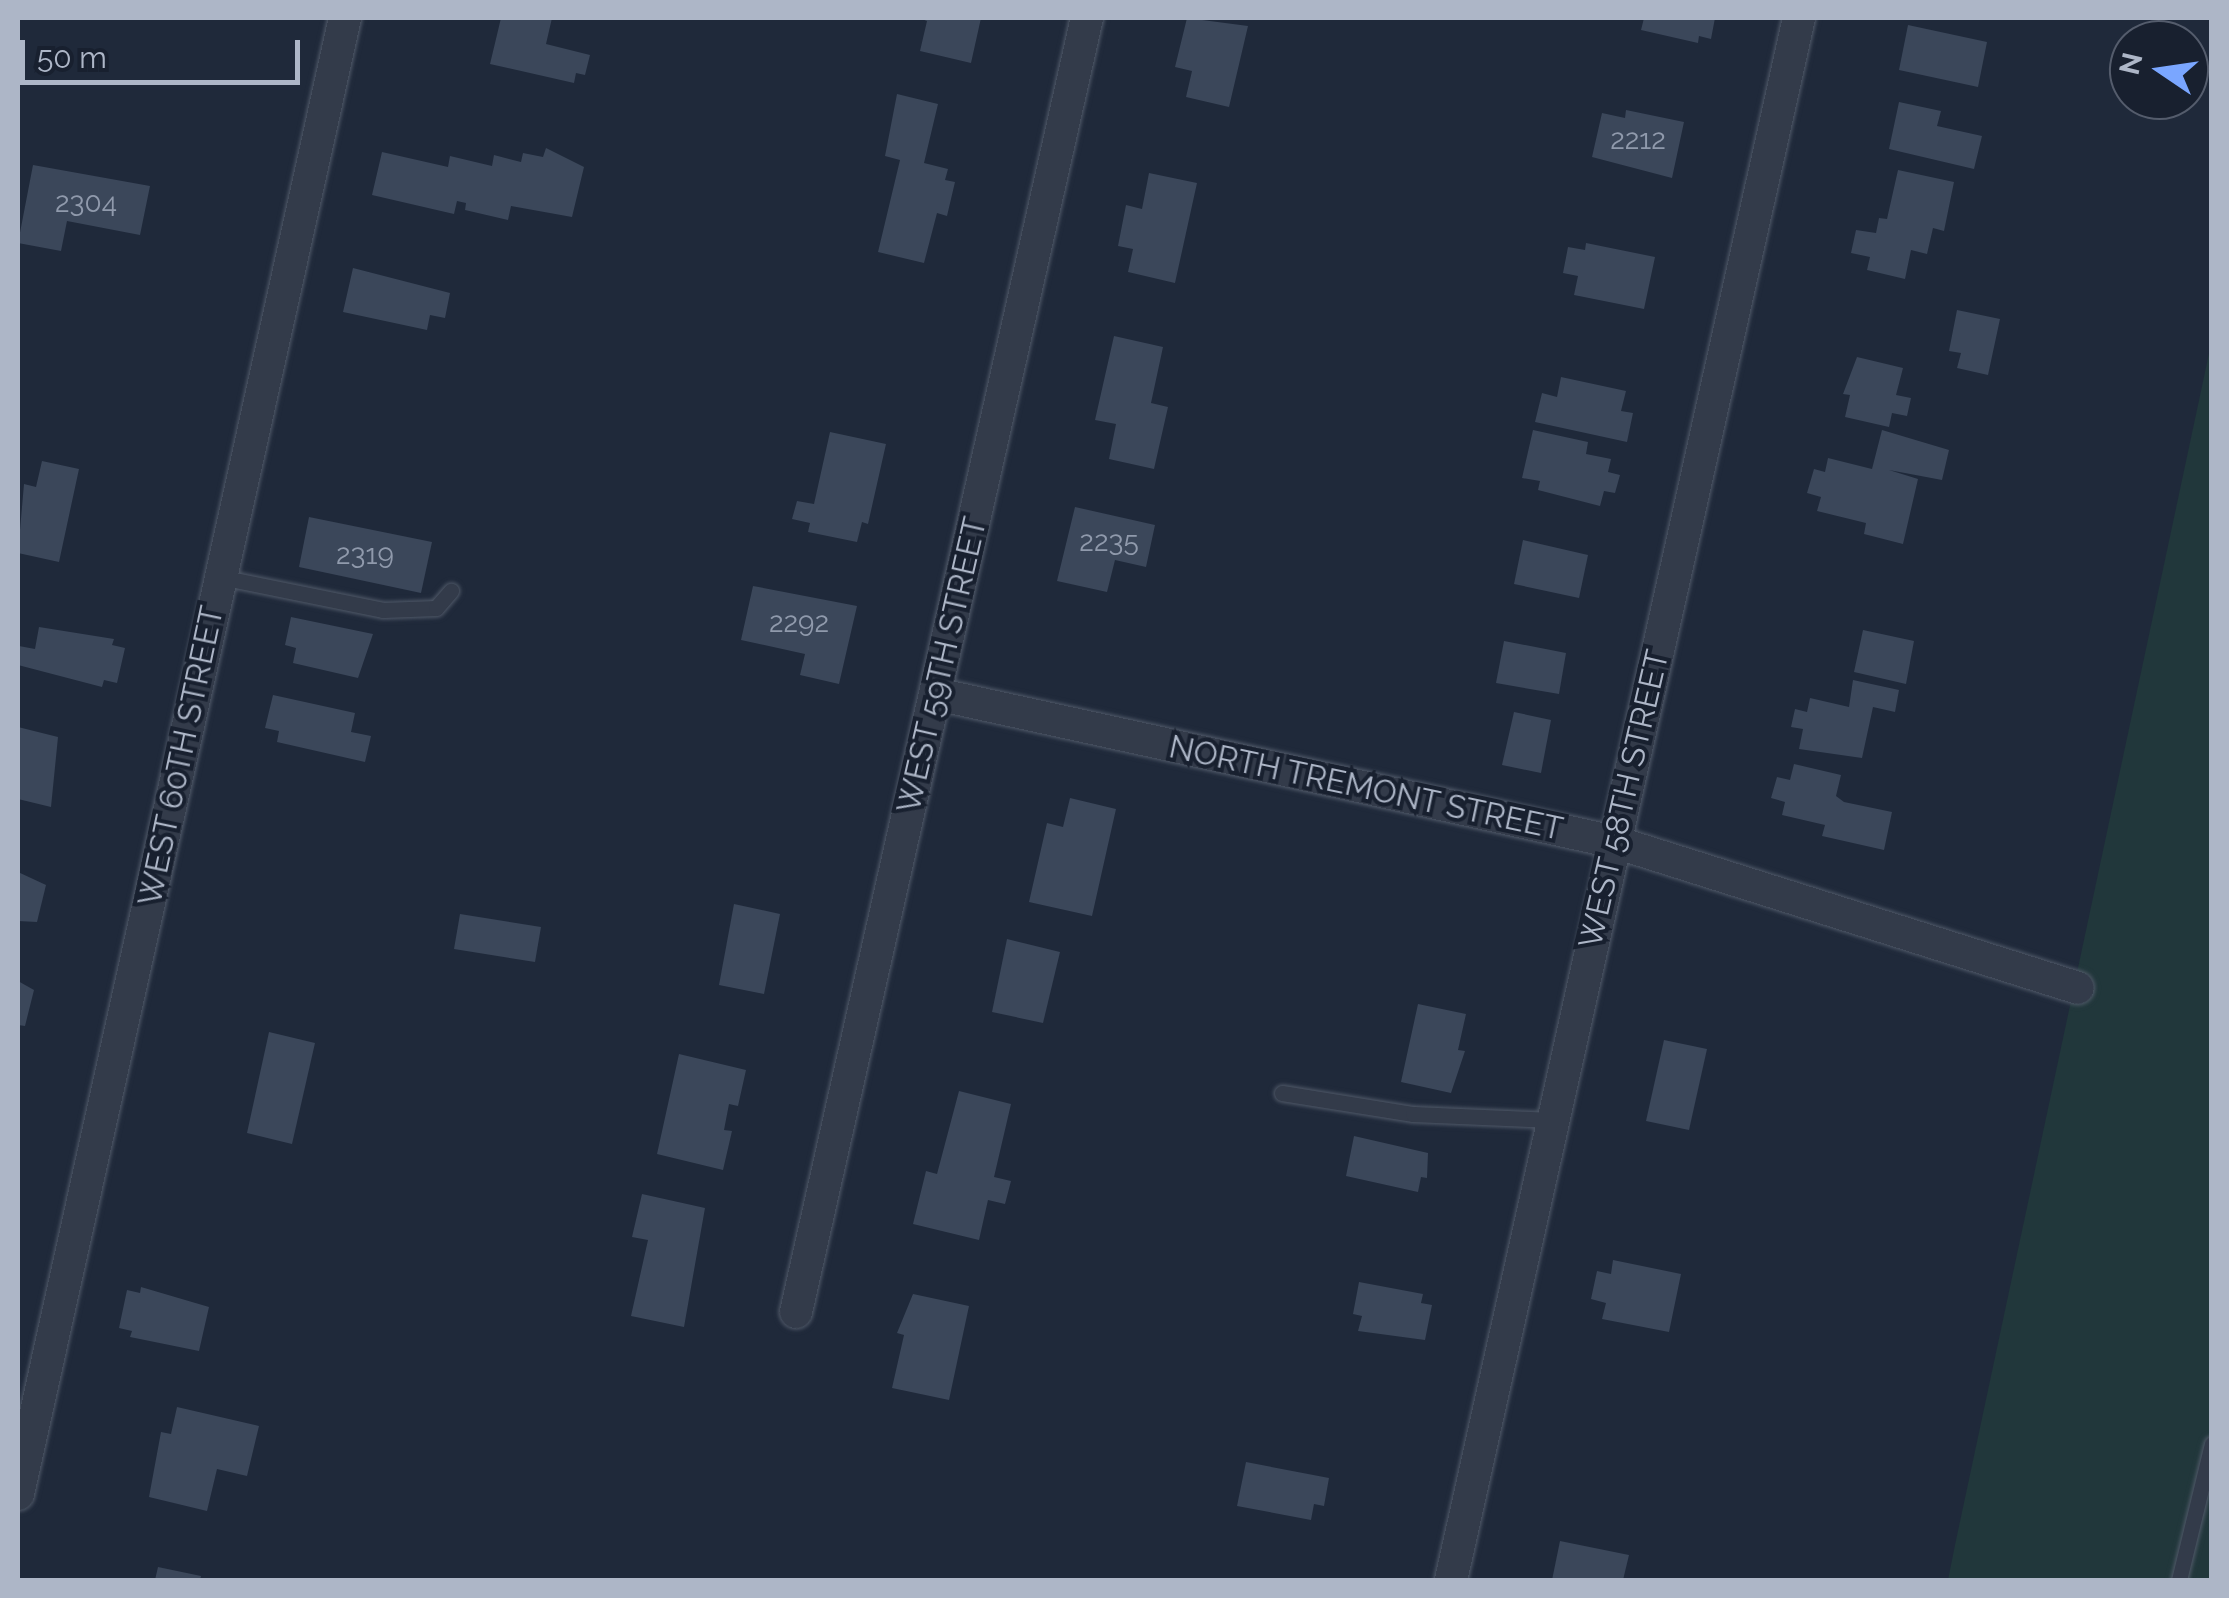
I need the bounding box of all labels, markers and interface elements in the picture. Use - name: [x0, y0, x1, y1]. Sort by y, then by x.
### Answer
- scale bar: [25, 20, 305, 82]
- north arrow: [2109, 20, 2209, 120]
- text: 50 m: [37, 40, 107, 75]
- text: N: [2113, 49, 2150, 78]
- house number: 2212: [1610, 123, 1666, 157]
- house number: 2304: [55, 186, 117, 220]
- street label: WEST 59TH STREET: [889, 513, 995, 817]
- house number: 2235: [1079, 525, 1139, 559]
- house number: 2319: [336, 538, 394, 572]
- street label: WEST 60TH STREET: [130, 602, 232, 910]
- house number: 2292: [769, 606, 829, 640]
- street label: WEST 58TH STREET: [1571, 646, 1677, 952]
- street label: NORTH TREMONT STREET: [1165, 727, 1567, 849]

